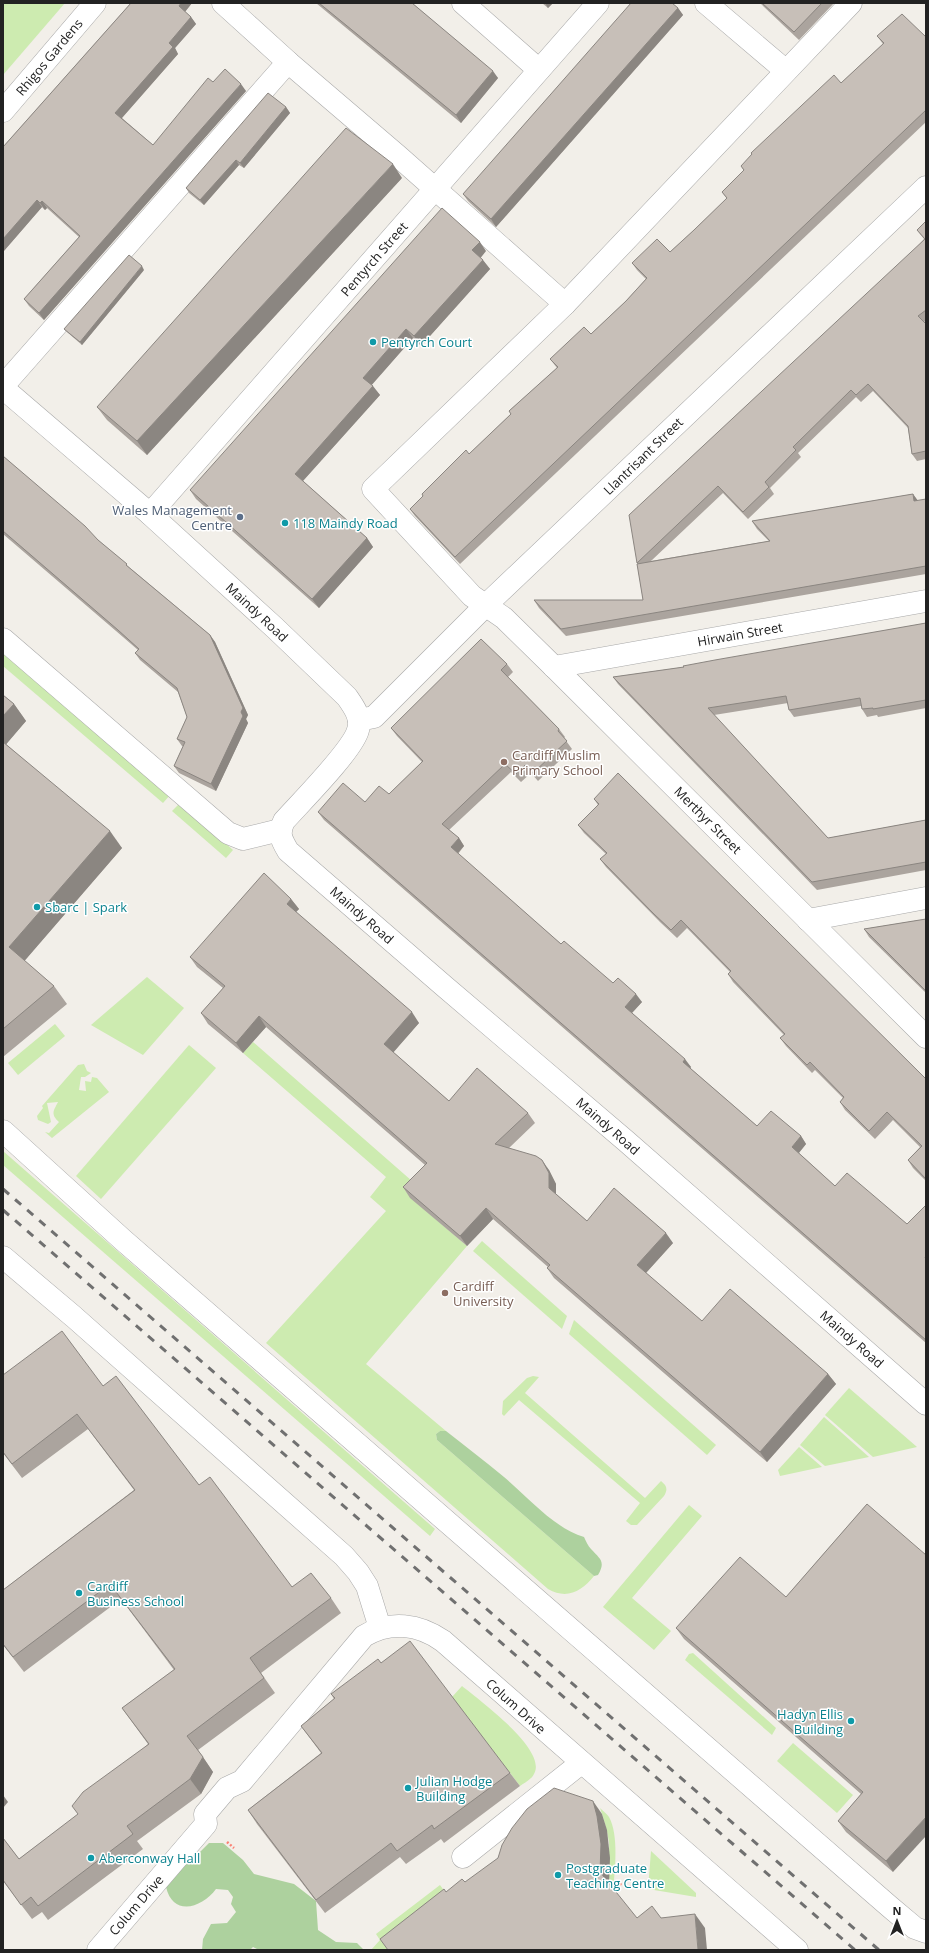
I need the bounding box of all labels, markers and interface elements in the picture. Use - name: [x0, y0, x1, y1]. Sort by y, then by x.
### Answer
- street label: Rhigos Gardens: [12, 15, 86, 99]
- street label: Pentyrch Street: [337, 218, 412, 300]
- place label: Pentyrch Court: [381, 333, 472, 351]
- marker: Pentyrch Court: [368, 337, 378, 347]
- street label: Llantrisant Street: [599, 413, 687, 499]
- place label: Wales Management Centre: [112, 501, 232, 534]
- marker: Wales Management Centre: [235, 512, 245, 522]
- place label: 118 Maindy Road: [293, 514, 398, 532]
- marker: 118 Maindy Road: [280, 518, 290, 528]
- street label: Maindy Road: [222, 578, 292, 646]
- street label: Hirwain Street: [696, 618, 784, 650]
- place label: Cardiff Muslim Primary School: [512, 746, 603, 779]
- marker: Cardiff Muslim Primary School: [499, 757, 509, 767]
- street label: Merthyr Street: [670, 782, 746, 858]
- street label: Maindy Road: [326, 882, 398, 948]
- place label: Sbarc | Spark: [45, 898, 127, 916]
- marker: Sbarc | Spark: [32, 902, 42, 912]
- street label: Maindy Road: [572, 1093, 644, 1159]
- place label: Cardiff University: [453, 1277, 514, 1310]
- marker: Cardiff University: [440, 1288, 450, 1298]
- street label: Maindy Road: [816, 1306, 888, 1372]
- place label: Cardiff Business School: [87, 1577, 184, 1610]
- marker: Cardiff Business School: [74, 1588, 84, 1598]
- street label: Colum Drive: [482, 1674, 550, 1738]
- place label: Hadyn Ellis Building: [777, 1705, 843, 1738]
- marker: Hadyn Ellis Building: [846, 1716, 856, 1726]
- place label: Julian Hodge Building: [414, 1772, 492, 1805]
- marker: Julian Hodge Building: [403, 1783, 413, 1793]
- place label: Aberconway Hall: [99, 1849, 200, 1867]
- marker: Aberconway Hall: [86, 1853, 96, 1863]
- place label: Postgraduate Teaching Centre: [566, 1859, 664, 1892]
- marker: Postgraduate Teaching Centre: [553, 1870, 563, 1880]
- street label: Colum Drive: [105, 1871, 167, 1939]
- north arrow: [877, 1901, 917, 1941]
- text: N: [893, 1903, 901, 1918]

